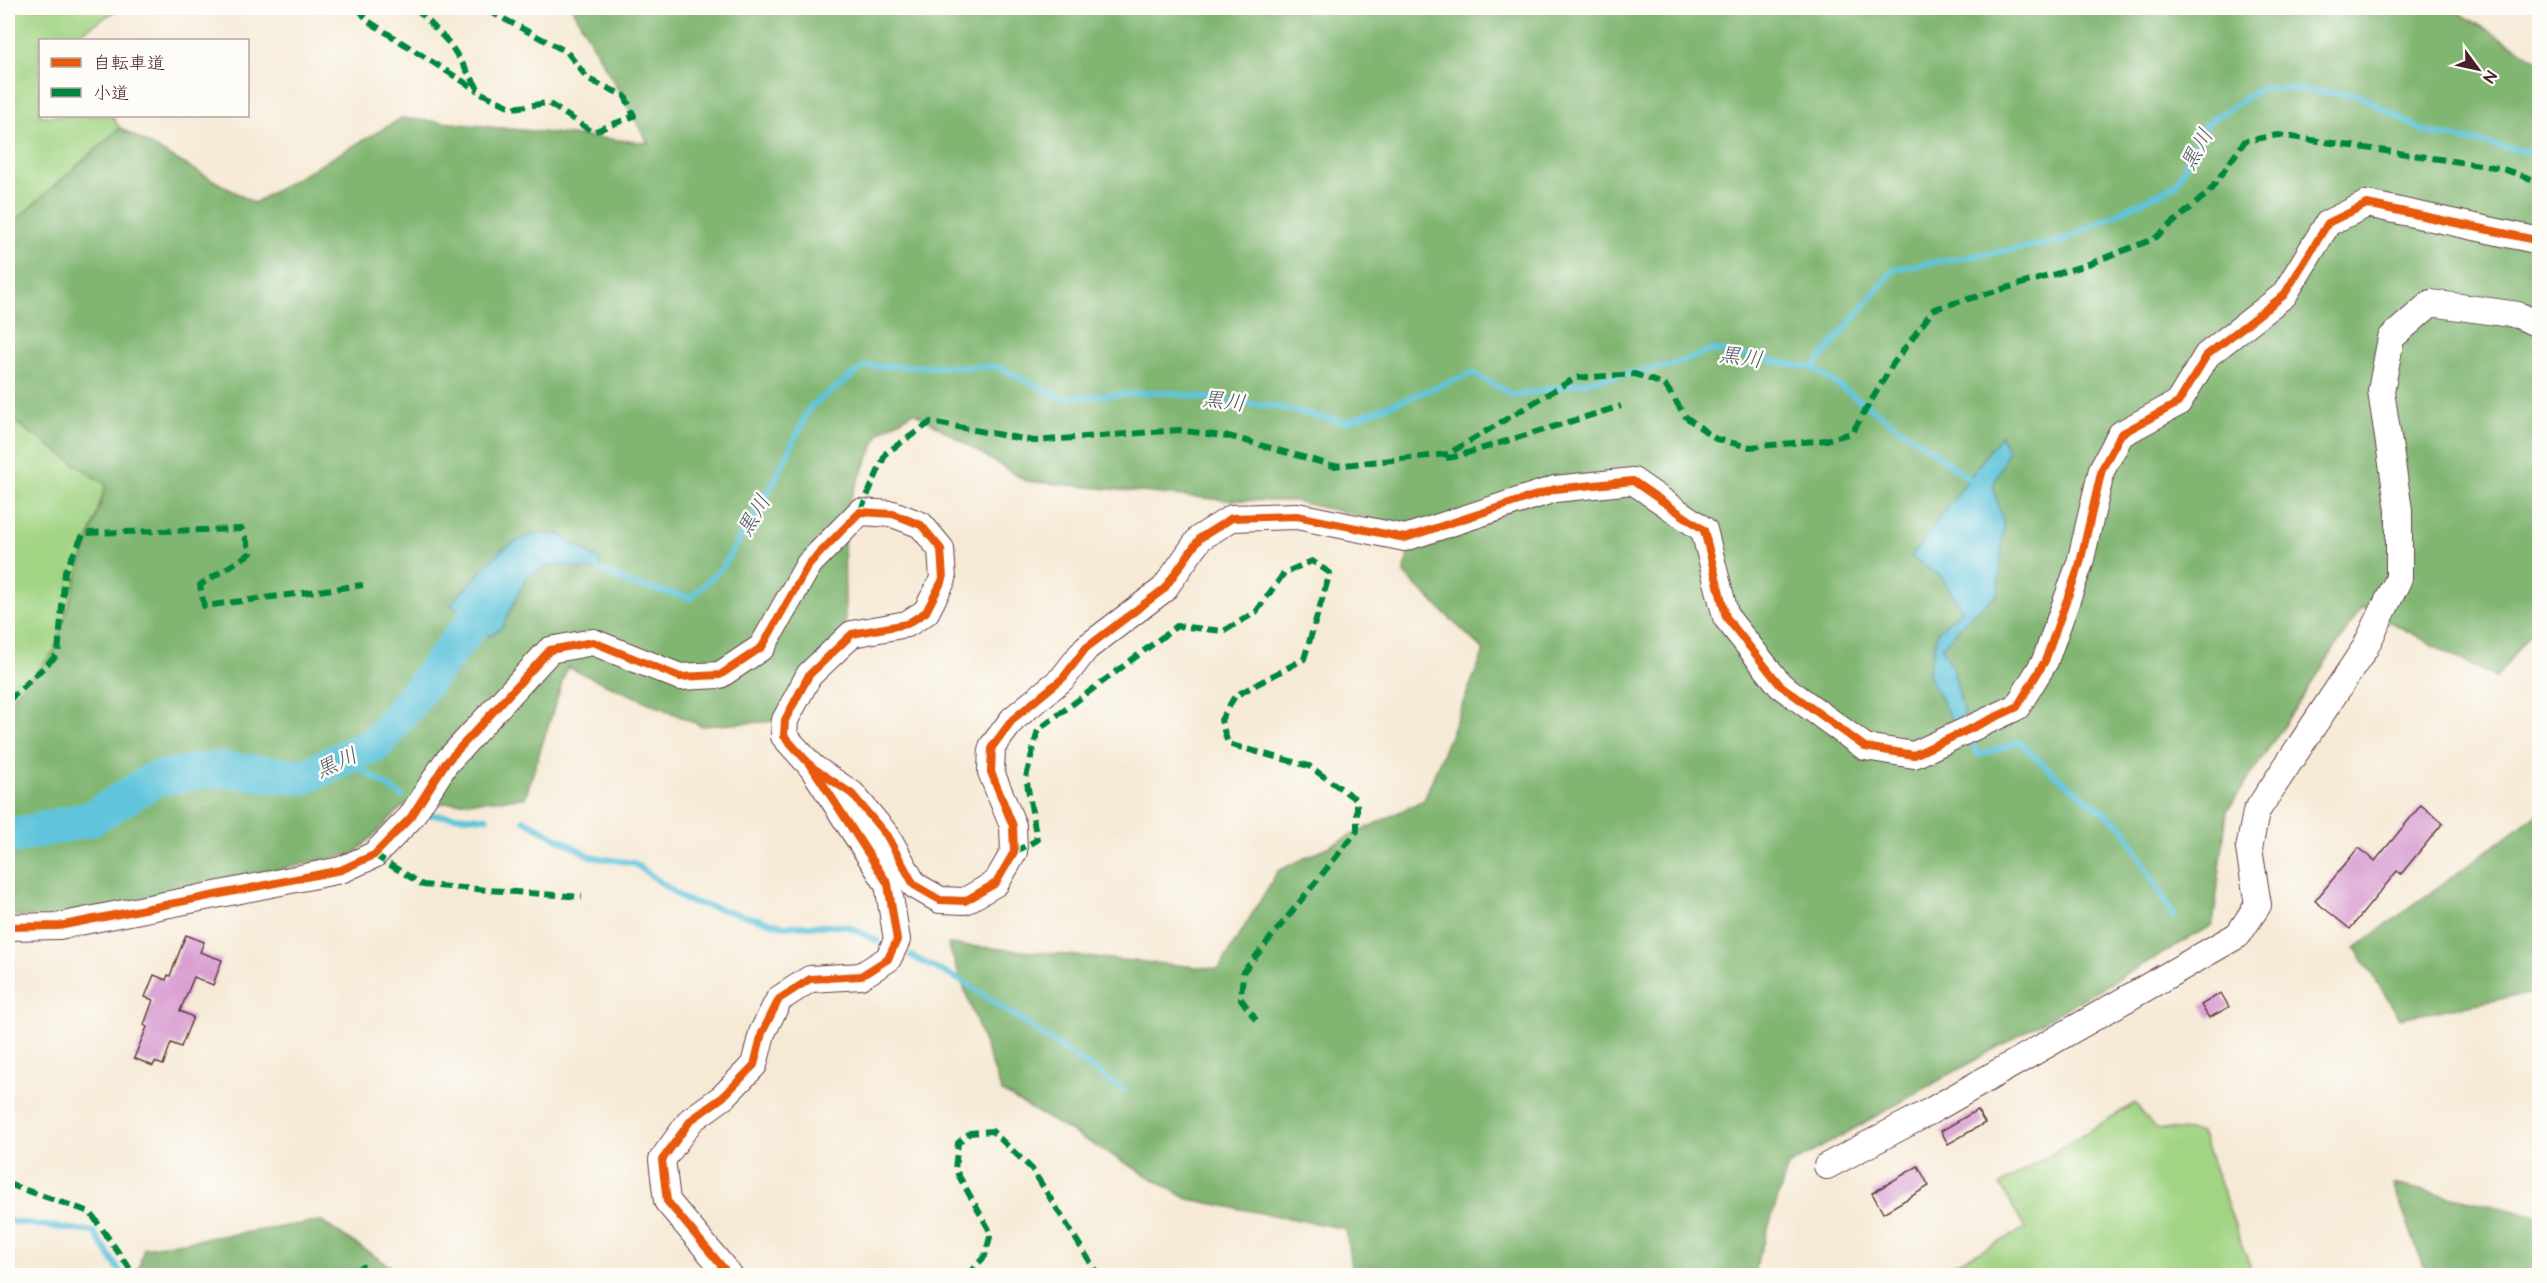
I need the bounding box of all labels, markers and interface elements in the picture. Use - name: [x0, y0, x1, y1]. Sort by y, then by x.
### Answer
- legend: [39, 39, 249, 117]
- north arrow: [2448, 39, 2508, 99]
- text: 自転車道: [93, 51, 165, 76]
- text: N: [2478, 66, 2502, 87]
- text: 小道: [93, 81, 129, 106]
- water label: 黒川: [2173, 123, 2222, 176]
- water label: 黒川: [1717, 339, 1765, 376]
- water label: 黒川: [1200, 383, 1248, 420]
- water label: 黒川: [730, 489, 779, 543]
- water label: 黒川: [310, 740, 363, 786]

